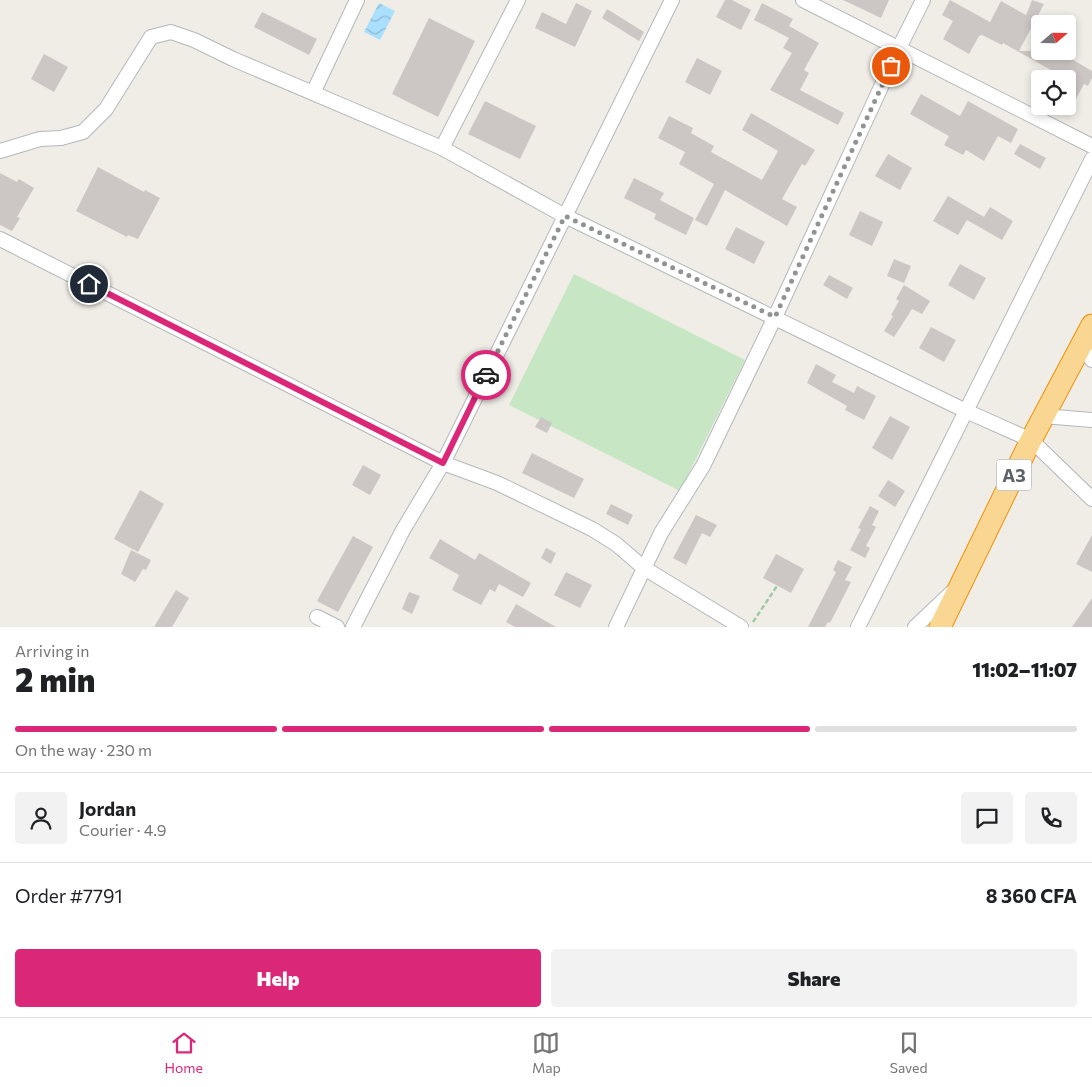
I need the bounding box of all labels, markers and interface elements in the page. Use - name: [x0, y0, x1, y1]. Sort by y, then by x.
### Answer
- north arrow: [1031, 15, 1076, 60]
- map controls: [1031, 15, 1076, 115]
- pin: [870, 45, 912, 87]
- icon: bag: [877, 52, 905, 80]
- button: locate: [1031, 70, 1076, 115]
- pin: [68, 263, 110, 305]
- icon: home: [75, 270, 103, 298]
- courier: [461, 350, 511, 400]
- icon: car: [472, 361, 500, 389]
- road number: A3: [996, 460, 1032, 490]
- text: Arriving in: [15, 641, 89, 660]
- text: 11:02–11:07: [972, 658, 1077, 681]
- text: 2 min: [15, 659, 95, 699]
- text: On the way · 230 m: [15, 740, 152, 759]
- button: person: [15, 792, 67, 844]
- button: chat: [961, 792, 1013, 844]
- button: phone: [1025, 792, 1077, 844]
- text: Jordan: [79, 797, 136, 820]
- text: Courier · 4.9: [79, 820, 166, 839]
- text: Order #7791: [15, 884, 123, 907]
- text: 8 360 CFA: [986, 884, 1077, 907]
- button: Help: [15, 949, 541, 1007]
- button: Share: [551, 949, 1077, 1007]
- tab: Home: [164, 1029, 203, 1076]
- tab: Map: [532, 1029, 561, 1076]
- tab: Saved: [890, 1029, 928, 1076]

